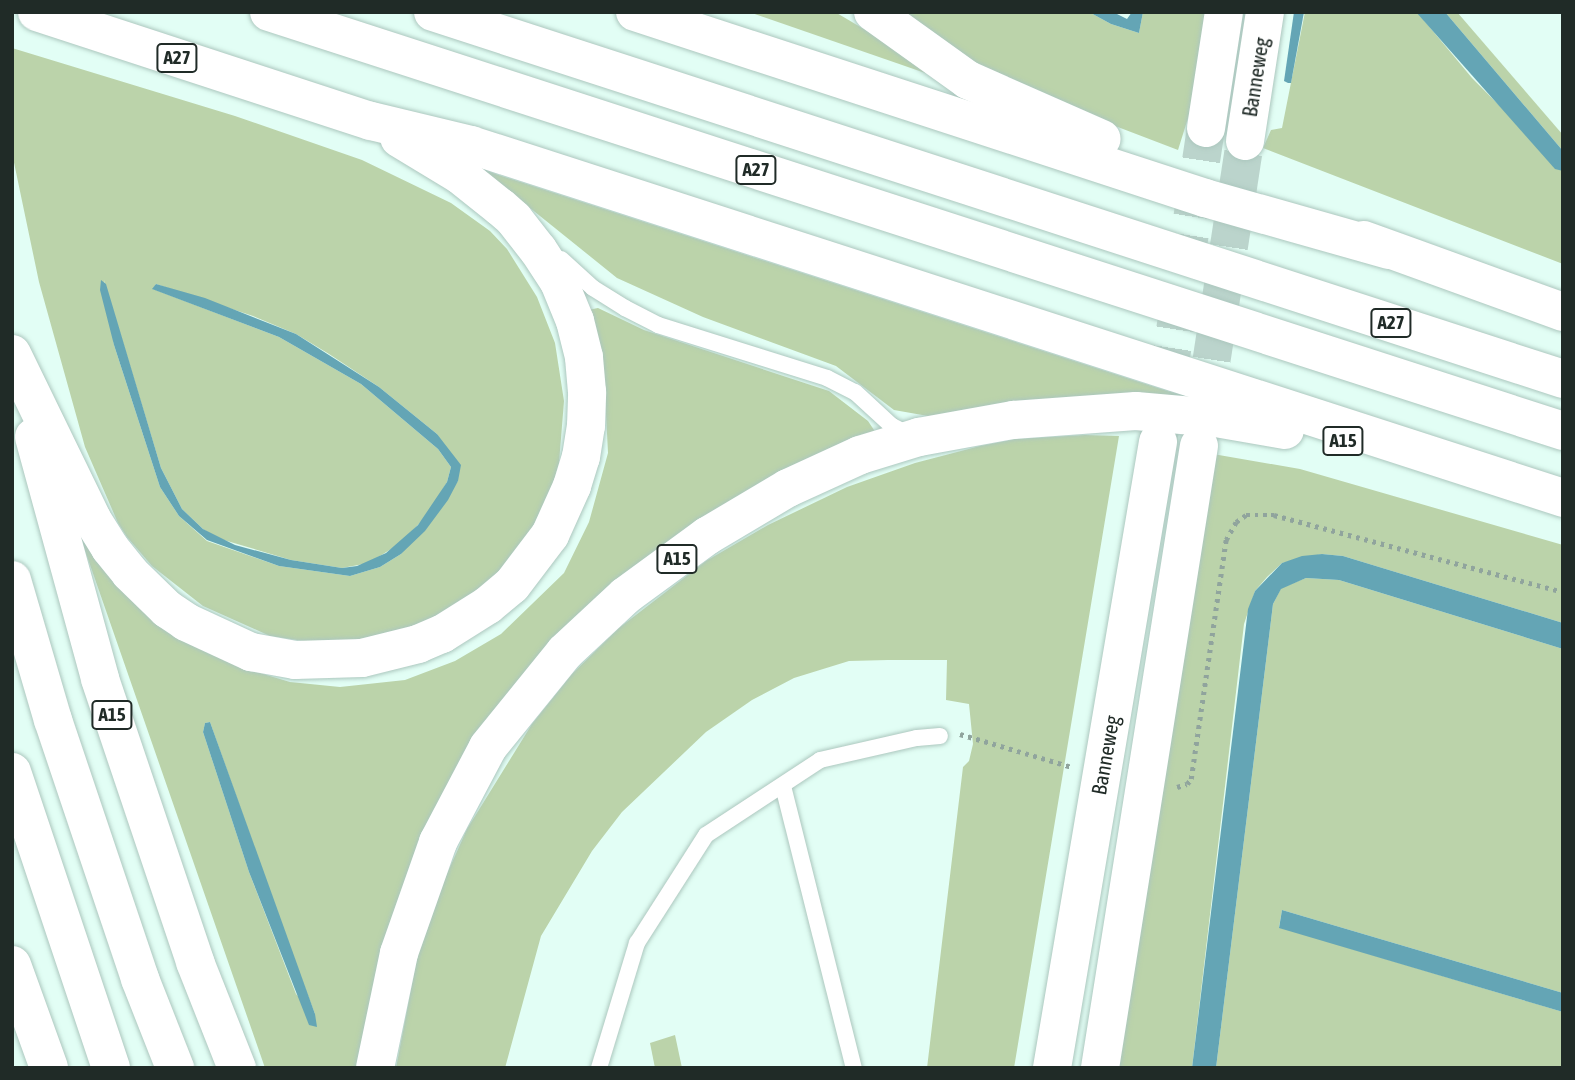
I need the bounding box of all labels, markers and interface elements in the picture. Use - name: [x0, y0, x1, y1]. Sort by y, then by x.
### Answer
- street label: Banneweg: [1236, 35, 1274, 119]
- road number: A27: [156, 43, 198, 74]
- road number: A27: [735, 154, 777, 186]
- road number: A27: [1370, 308, 1412, 338]
- road number: A15: [1322, 426, 1364, 456]
- road number: A15: [656, 544, 698, 574]
- road number: A15: [91, 700, 133, 730]
- street label: Banneweg: [1086, 713, 1124, 797]

